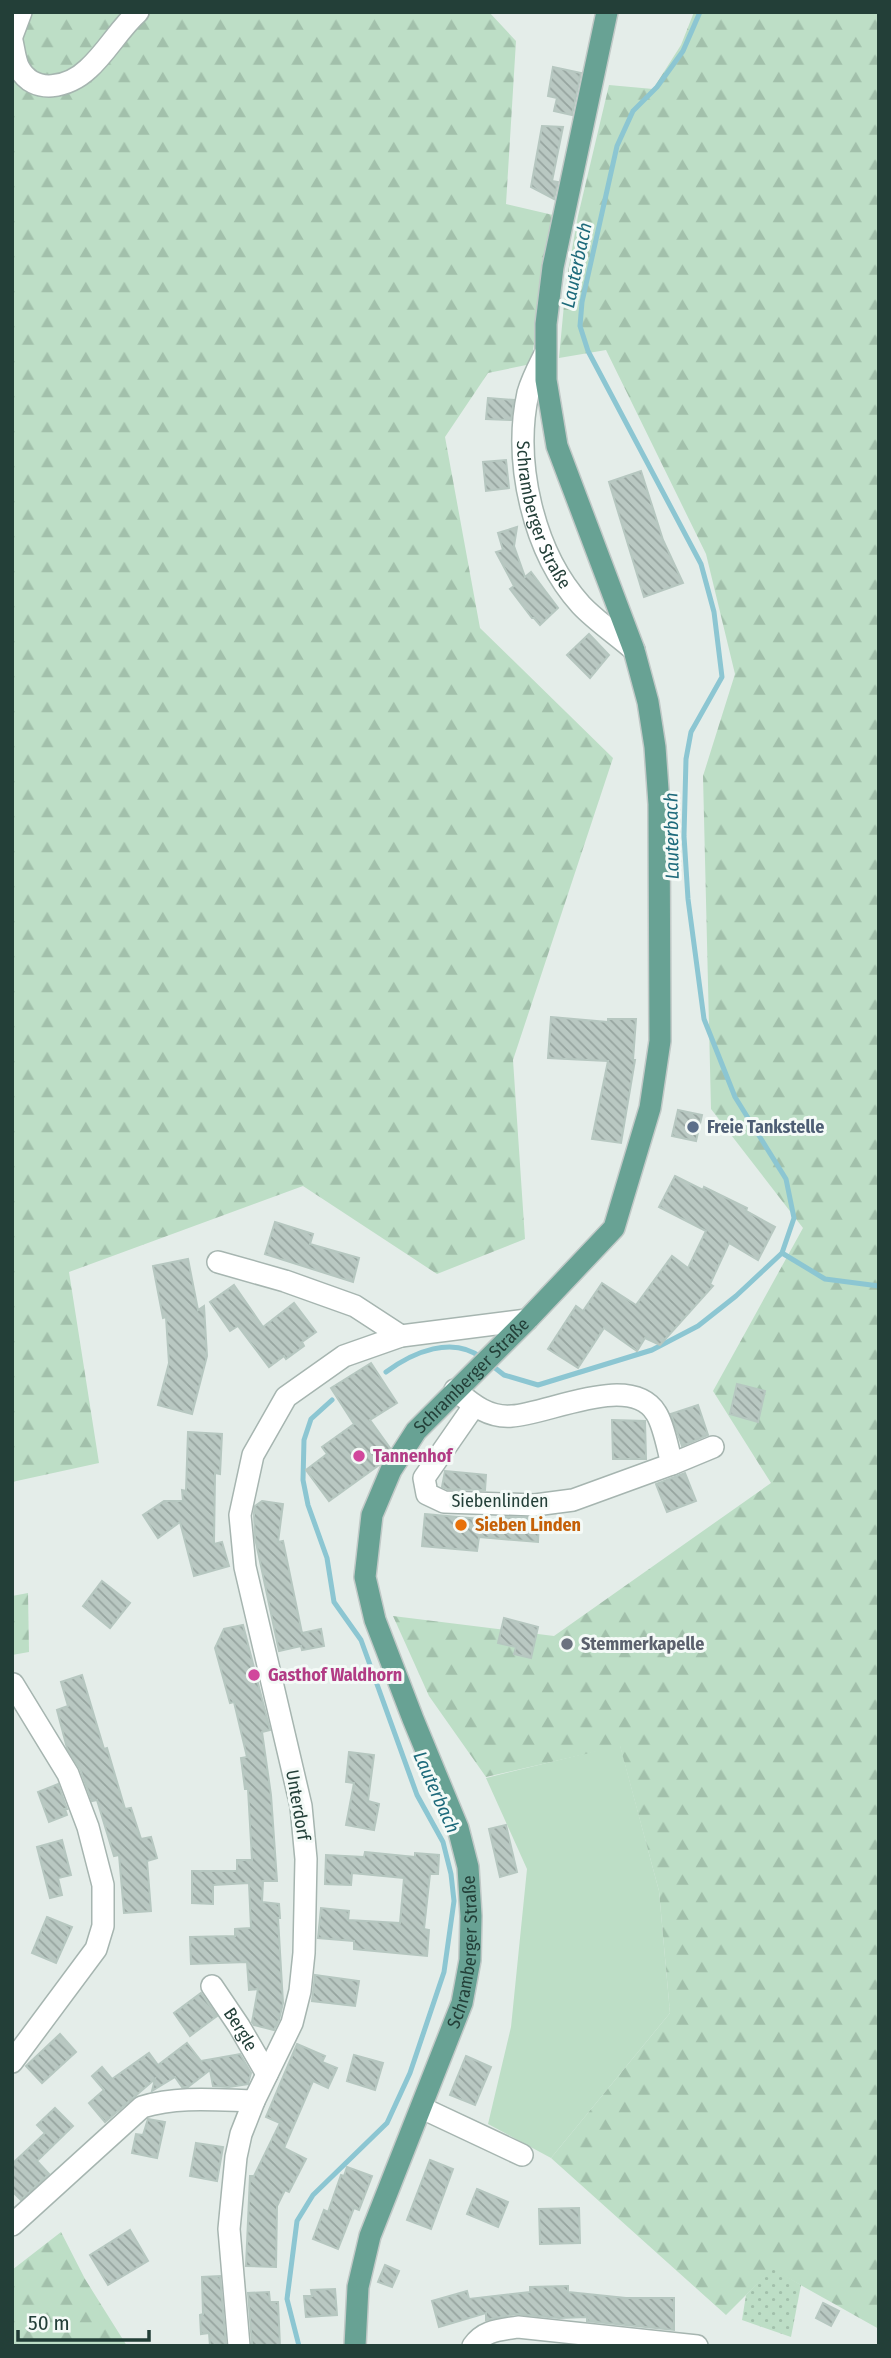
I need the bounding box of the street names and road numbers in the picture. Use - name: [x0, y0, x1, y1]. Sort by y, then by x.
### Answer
- street label: Schramberger Straße: [512, 441, 576, 593]
- street label: Schramberger Straße: [409, 1313, 534, 1438]
- street label: Siebenlinden: [451, 1490, 549, 1512]
- street label: Unterdorf: [281, 1768, 315, 1843]
- street label: Schramberger Straße: [442, 1875, 482, 2031]
- street label: Bergle: [219, 2004, 262, 2055]

